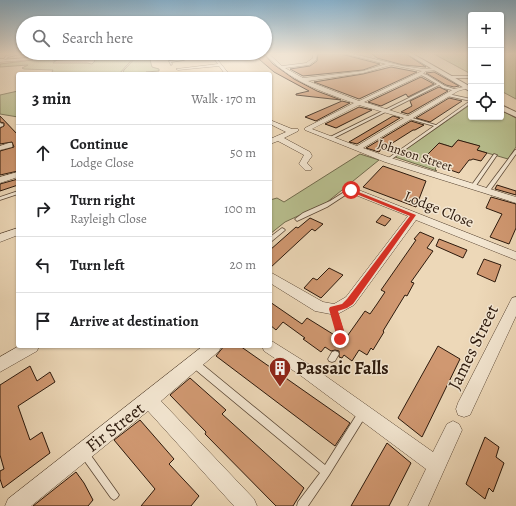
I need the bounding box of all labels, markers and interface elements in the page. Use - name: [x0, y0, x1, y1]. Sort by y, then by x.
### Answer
- map controls: [468, 12, 504, 120]
- button: +: [468, 12, 504, 48]
- search box: [16, 16, 272, 60]
- icon: search: [30, 27, 52, 49]
- text: Search here: [62, 28, 133, 48]
- button: −: [468, 48, 504, 84]
- button: locate: [468, 84, 504, 120]
- text: 3 min: [32, 87, 71, 110]
- text: Walk · 170 m: [191, 90, 256, 107]
- text: Continue: [70, 134, 128, 154]
- street label: Johnson Street: [375, 135, 455, 175]
- icon: ahead: [32, 142, 54, 164]
- text: 50 m: [230, 144, 256, 161]
- text: Lodge Close: [70, 154, 134, 171]
- route start: [342, 181, 360, 199]
- street label: Lodge Close: [401, 186, 477, 232]
- text: Turn right: [70, 190, 135, 210]
- icon: right: [32, 198, 54, 220]
- text: 100 m: [224, 200, 256, 217]
- text: Rayleigh Close: [70, 210, 147, 227]
- icon: left: [32, 254, 54, 276]
- text: Turn left: [70, 255, 125, 275]
- text: 20 m: [230, 256, 256, 273]
- street label: James Street: [442, 300, 504, 394]
- icon: arrive: [32, 310, 54, 332]
- text: Arrive at destination: [70, 311, 199, 331]
- route end: [331, 330, 349, 348]
- building icon: Passaic Falls: [267, 355, 293, 388]
- place label: Passaic Falls: [296, 356, 389, 380]
- street label: Fir Street: [81, 396, 149, 458]

